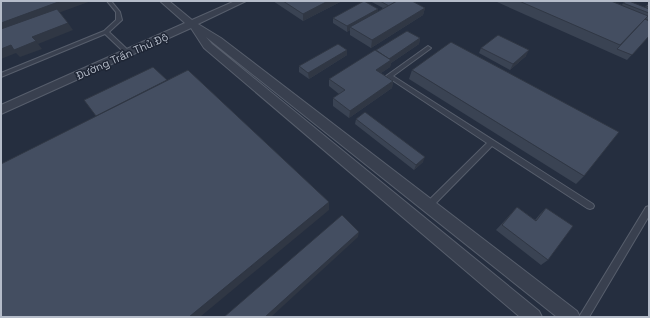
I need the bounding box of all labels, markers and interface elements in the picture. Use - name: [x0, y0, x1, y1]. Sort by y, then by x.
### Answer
- street label: Đường Trần Thủ Độ: [74, 29, 170, 83]

